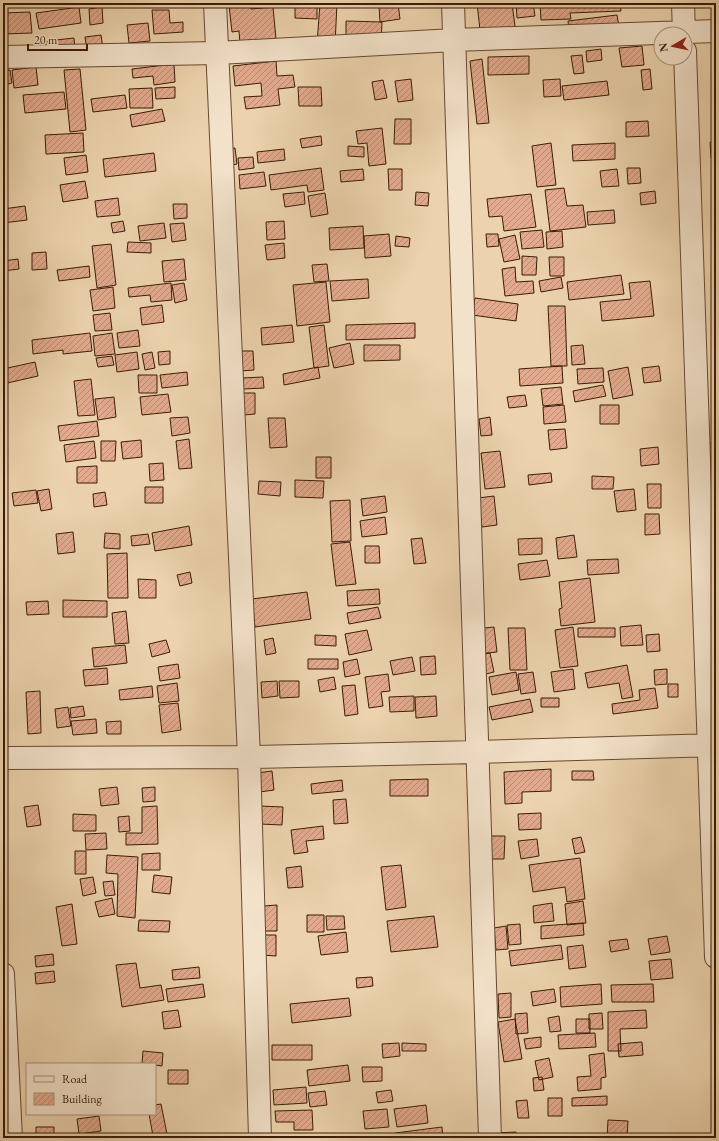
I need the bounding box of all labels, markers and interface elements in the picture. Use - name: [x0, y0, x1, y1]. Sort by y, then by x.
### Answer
- scale bar: [28, 26, 87, 52]
- north arrow: [653, 26, 693, 66]
- text: 20 m: [34, 32, 58, 48]
- text: N: [655, 42, 671, 53]
- legend: [26, 1063, 156, 1115]
- text: Road: [62, 1071, 88, 1087]
- text: Building: [62, 1091, 103, 1107]

